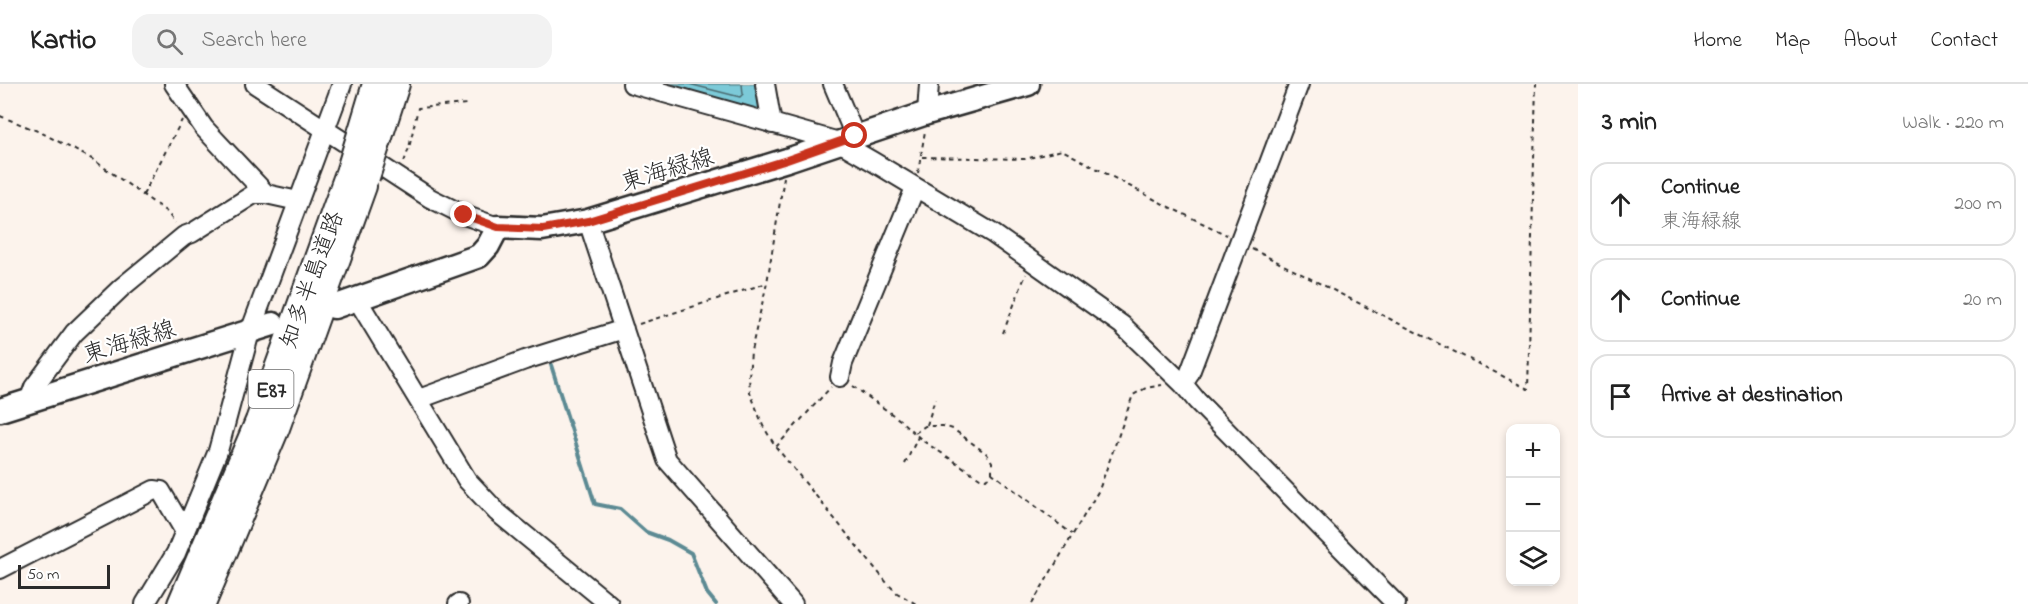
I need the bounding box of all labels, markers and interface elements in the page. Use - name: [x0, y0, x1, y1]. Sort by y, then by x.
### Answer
- search box: [132, 14, 552, 68]
- text: Kartio: [30, 21, 96, 62]
- icon: search: [153, 25, 186, 58]
- text: Search here: [201, 25, 307, 57]
- text: Home: [1693, 26, 1742, 56]
- text: Map: [1775, 26, 1810, 56]
- text: About: [1843, 26, 1897, 56]
- text: Contact: [1930, 26, 1998, 56]
- text: 3 min: [1602, 104, 1657, 142]
- text: Walk · 220 m: [1902, 109, 2004, 138]
- route start: [841, 122, 867, 148]
- street label: 東海緑線: [617, 141, 719, 202]
- text: Continue: [1661, 172, 1740, 204]
- icon: ahead: [1604, 188, 1637, 221]
- text: 200 m: [1954, 190, 2002, 219]
- route end: [450, 201, 476, 227]
- street label: 知多半島道路: [272, 206, 354, 353]
- text: 東海緑線: [1661, 208, 1741, 237]
- icon: ahead: [1604, 284, 1637, 317]
- text: Continue: [1661, 284, 1740, 316]
- text: 20 m: [1963, 286, 2002, 315]
- street label: 東海緑線: [79, 313, 181, 374]
- road number: E87: [248, 370, 294, 408]
- icon: arrive: [1604, 380, 1637, 413]
- text: Arrive at destination: [1661, 380, 1843, 412]
- map controls: [1506, 424, 1560, 586]
- button: +: [1506, 424, 1560, 478]
- button: −: [1506, 478, 1560, 532]
- button: layers: [1506, 532, 1560, 586]
- scale bar: [18, 562, 110, 590]
- text: 50 m: [27, 563, 59, 587]

